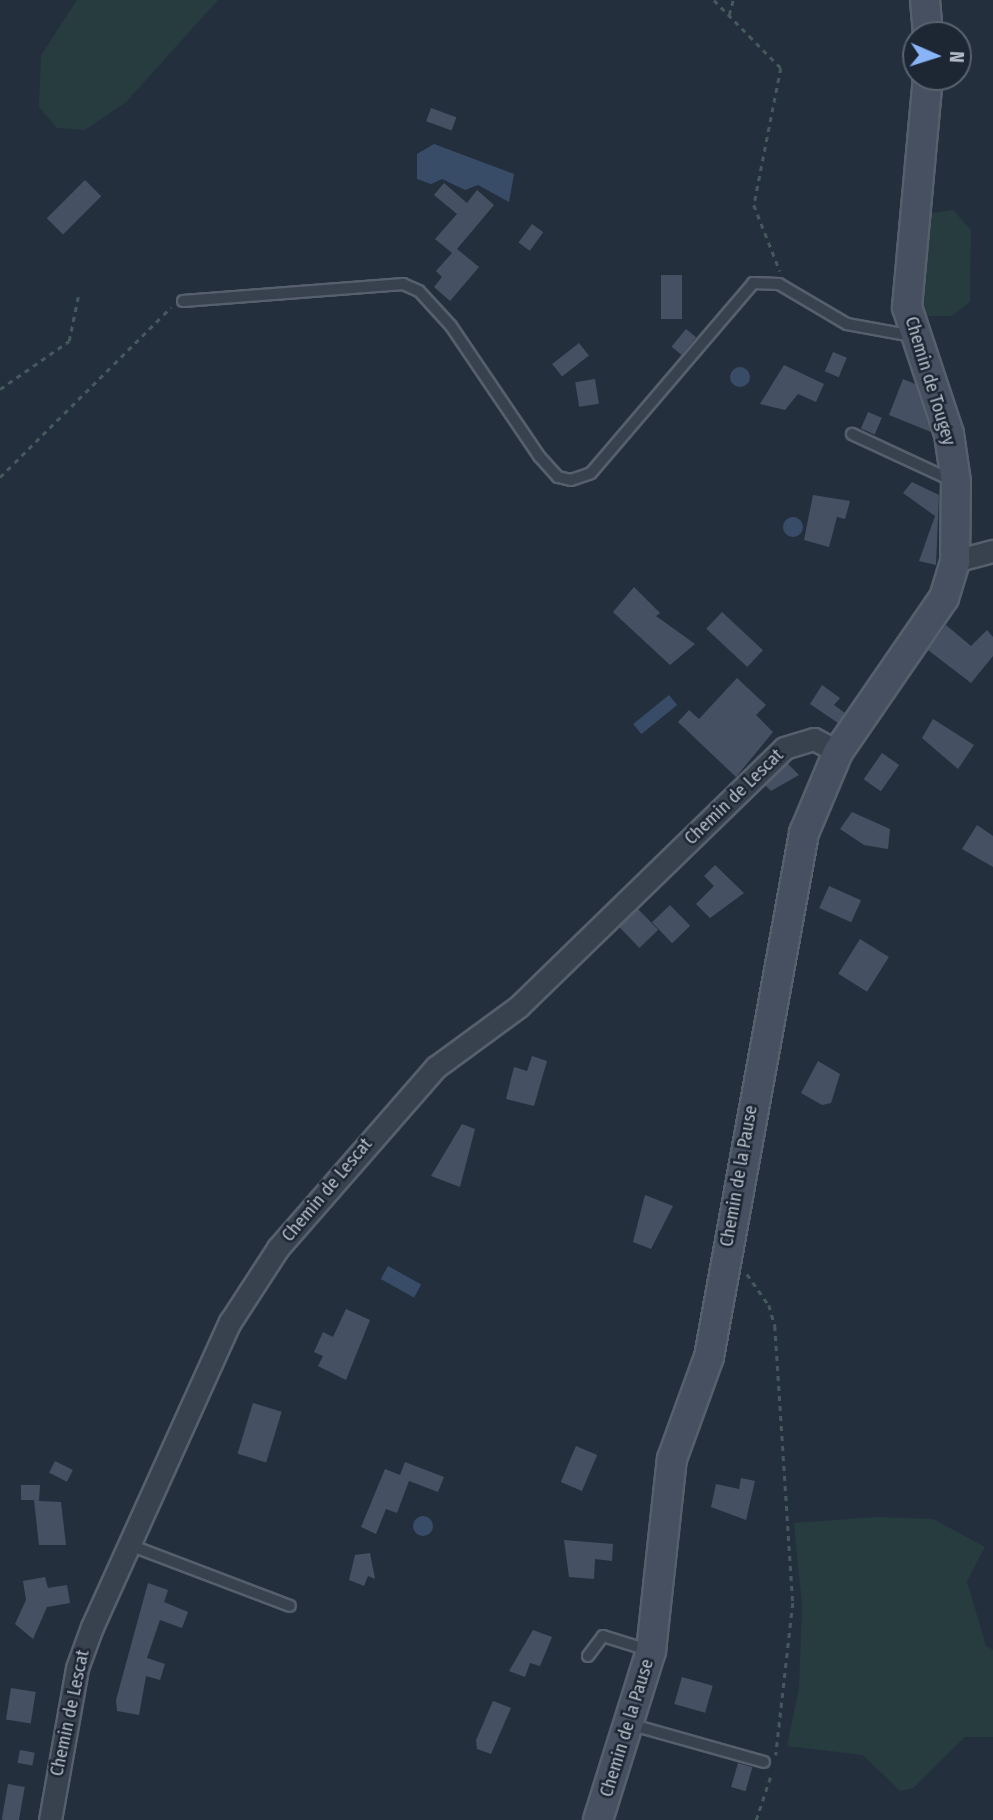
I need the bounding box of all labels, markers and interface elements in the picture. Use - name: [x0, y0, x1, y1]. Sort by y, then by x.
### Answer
- north arrow: [902, 21, 972, 91]
- text: N: [945, 51, 968, 63]
- street label: Chemin de Tougey: [900, 314, 960, 448]
- street label: Chemin de Lescat: [680, 745, 788, 849]
- street label: Chemin de la Pause: [716, 1104, 762, 1248]
- street label: Chemin de Lescat: [277, 1134, 377, 1246]
- street label: Chemin de Lescat: [46, 1648, 94, 1778]
- street label: Chemin de la Pause: [596, 1656, 658, 1800]

